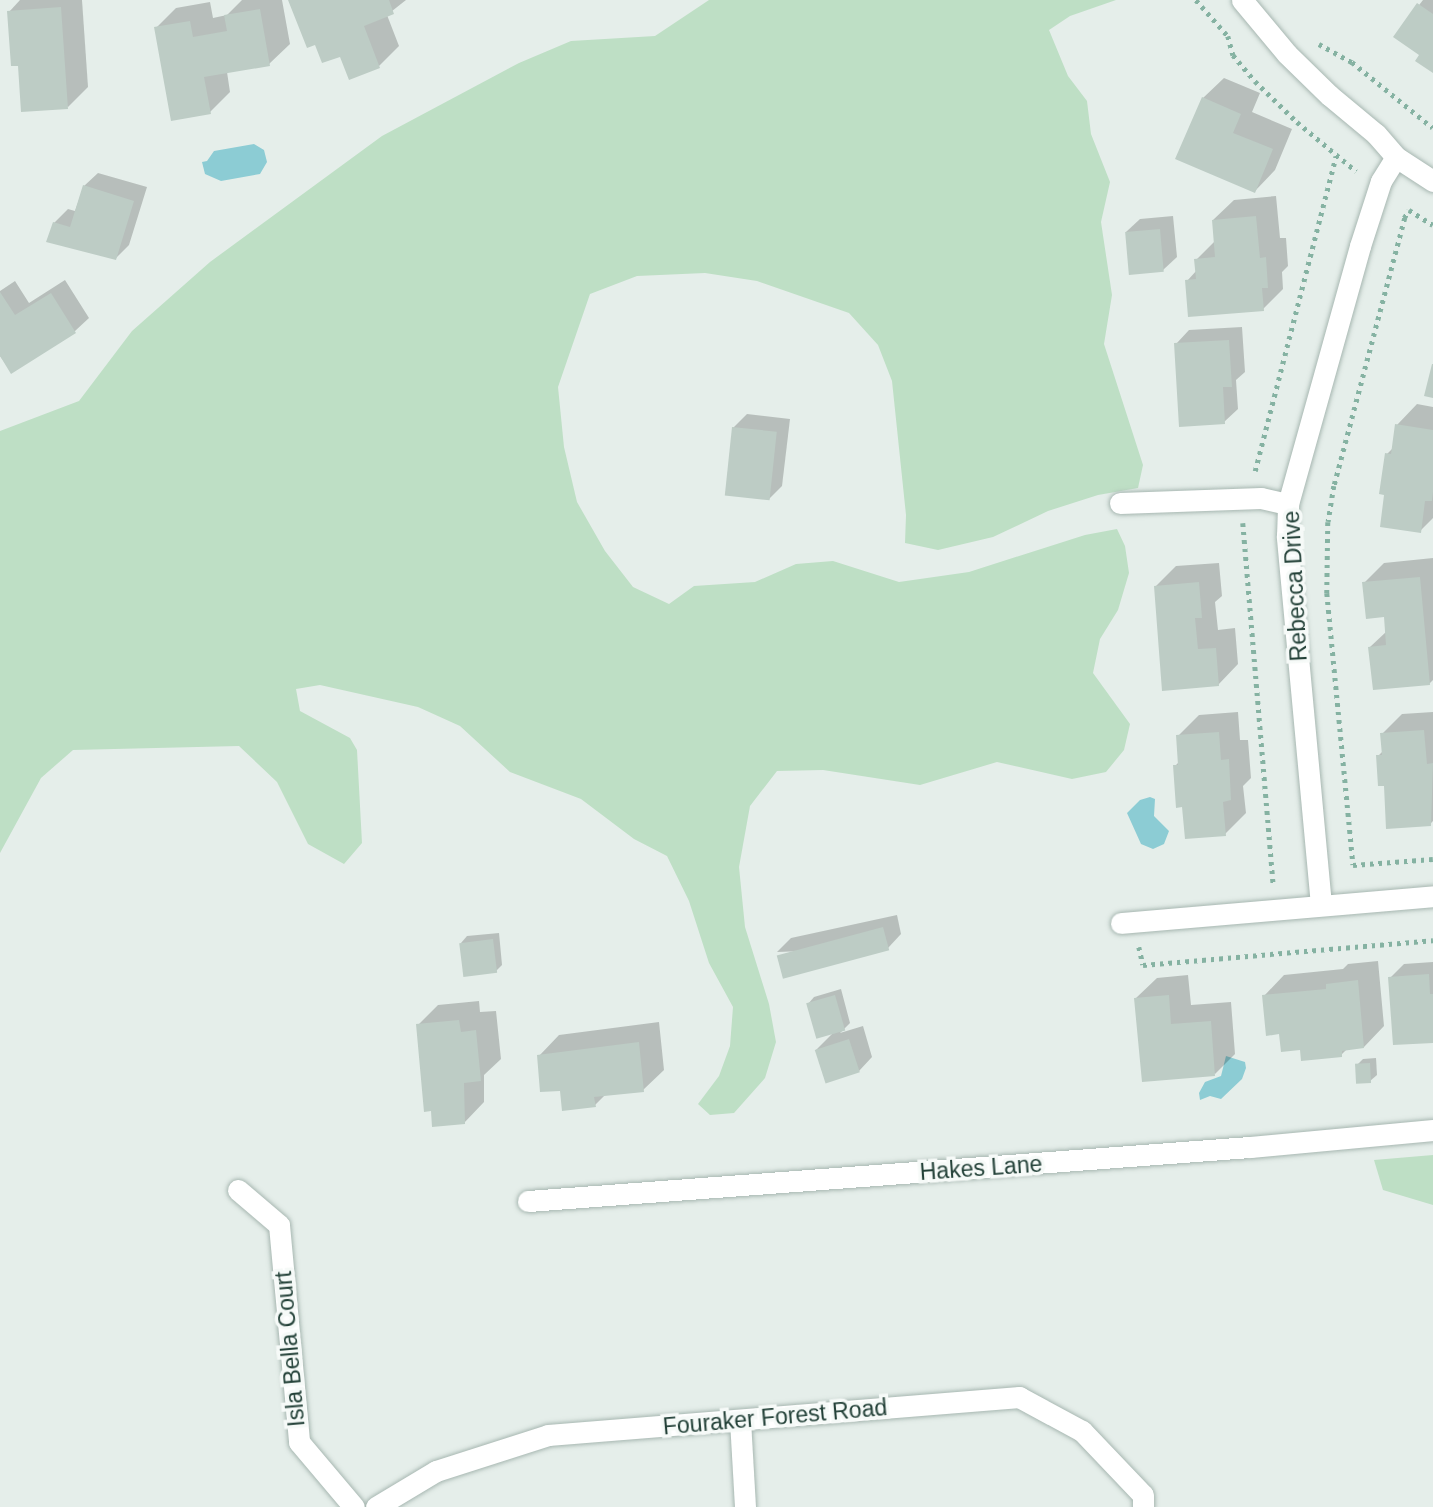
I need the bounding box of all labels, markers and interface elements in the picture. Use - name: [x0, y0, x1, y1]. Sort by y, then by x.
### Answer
- street label: Rebecca Drive: [1277, 510, 1313, 662]
- street label: Hakes Lane: [919, 1150, 1043, 1186]
- street label: Isla Bella Court: [269, 1270, 311, 1428]
- street label: Fouraker Forest Road: [662, 1393, 888, 1441]

